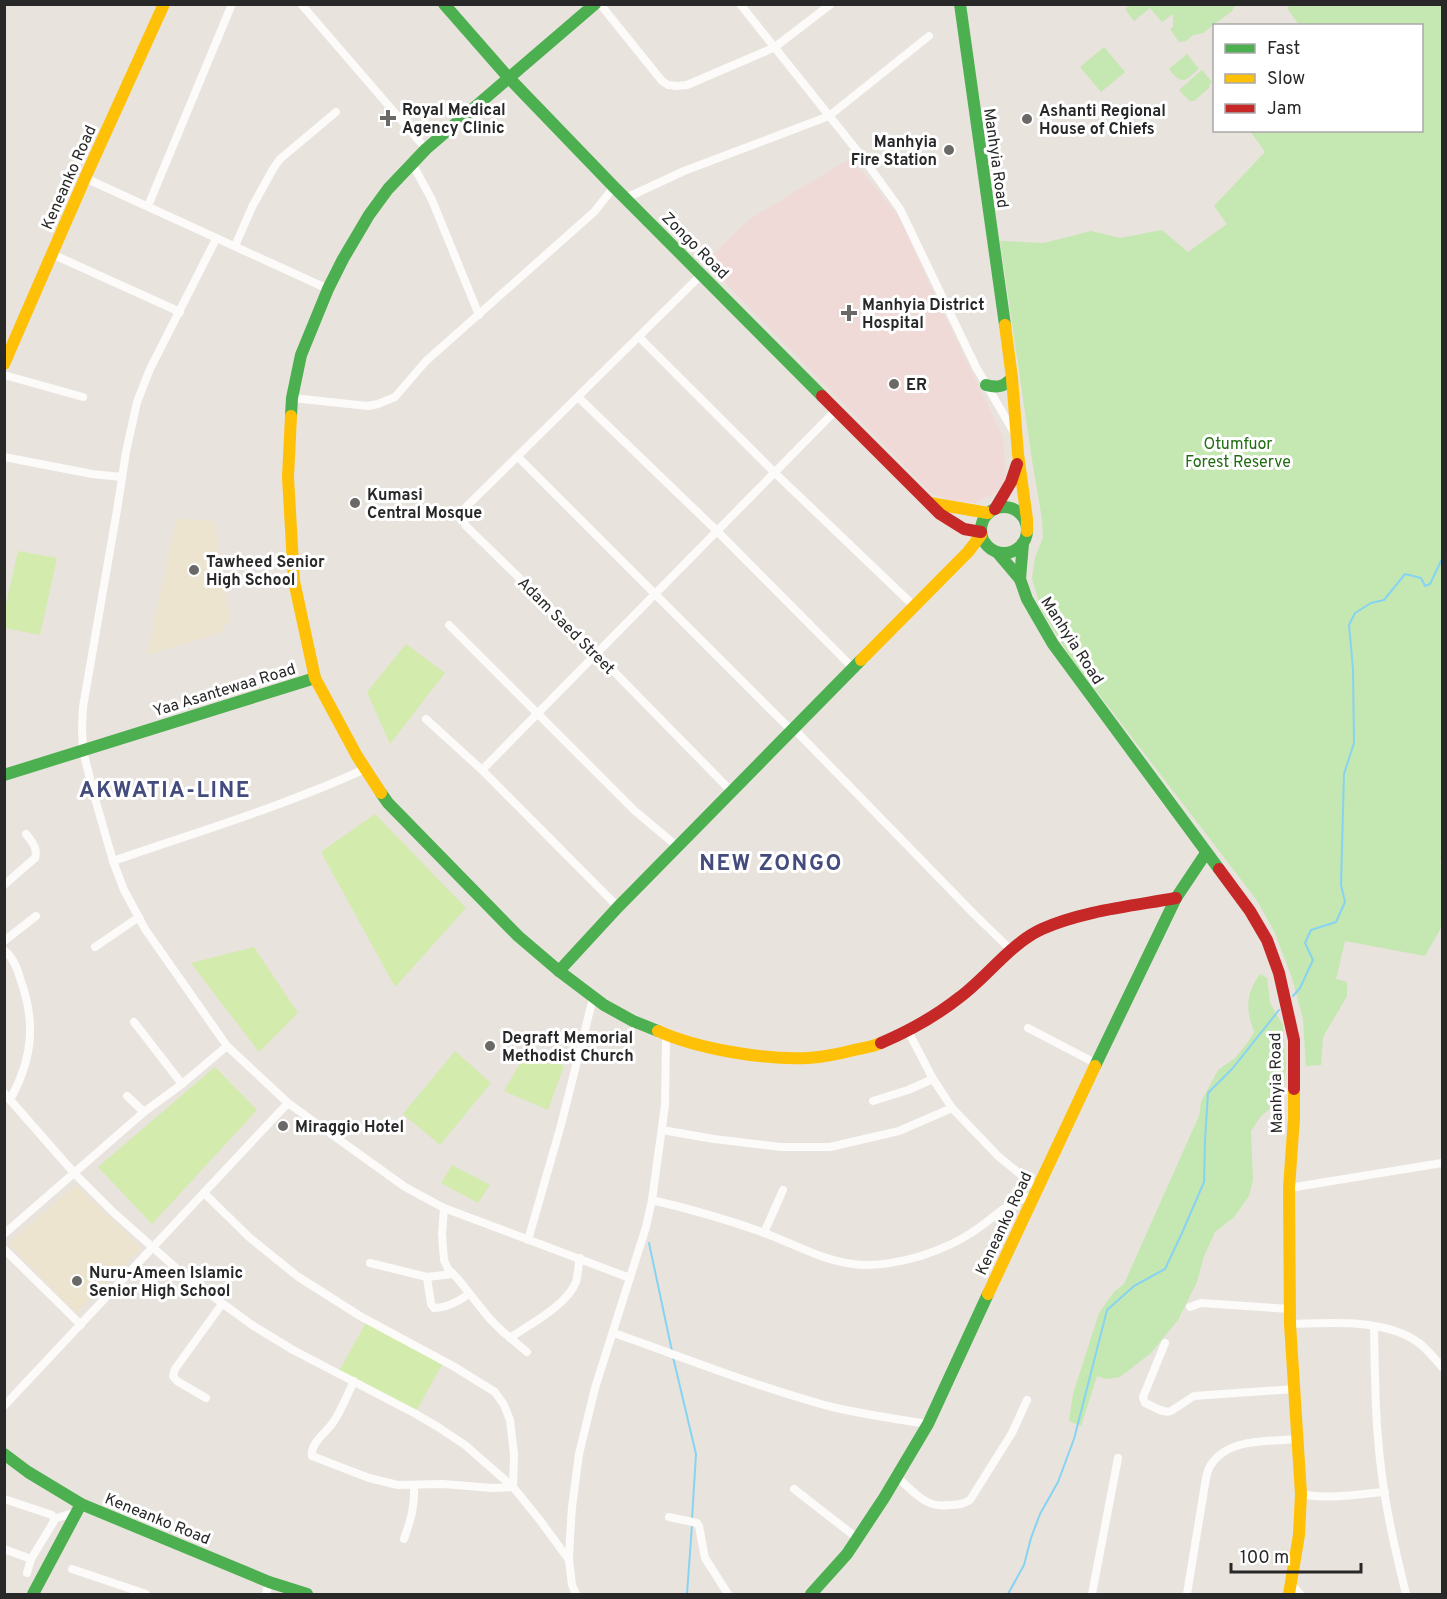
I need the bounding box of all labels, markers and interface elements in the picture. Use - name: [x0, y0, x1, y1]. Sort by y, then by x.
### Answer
- legend: [1213, 24, 1423, 132]
- text: Fast: [1267, 38, 1300, 61]
- text: Slow: [1267, 68, 1305, 91]
- text: Jam: [1267, 98, 1302, 121]
- place label: Royal Medical Agency Clinic: [402, 101, 506, 139]
- place label: Ashanti Regional House of Chiefs: [1039, 102, 1166, 140]
- street label: Manhyia Road: [978, 107, 1012, 210]
- marker: Royal Medical Agency Clinic: [379, 109, 397, 127]
- marker: Ashanti Regional House of Chiefs: [1020, 112, 1034, 126]
- street label: Keneanko Road: [38, 123, 102, 233]
- place label: Manhyia Fire Station: [851, 133, 937, 171]
- marker: Manhyia Fire Station: [942, 143, 956, 157]
- street label: Zongo Road: [657, 209, 732, 284]
- place label: Manhyia District Hospital: [862, 296, 984, 334]
- marker: Manhyia District Hospital: [840, 304, 858, 322]
- place label: ER: [906, 376, 927, 396]
- marker: ER: [887, 377, 901, 391]
- park label: Otumfuor Forest Reserve: [1185, 435, 1291, 473]
- place label: Kumasi Central Mosque: [367, 486, 482, 524]
- marker: Kumasi Central Mosque: [348, 496, 362, 510]
- place label: Tawheed Senior High School: [206, 553, 325, 591]
- marker: Tawheed Senior High School: [187, 563, 201, 577]
- street label: Adam Saed Street: [513, 574, 618, 679]
- street label: Manhyia Road: [1035, 593, 1107, 689]
- street label: Yaa Asantewaa Road: [151, 660, 298, 722]
- district label: AKWATIA-LINE: [79, 778, 251, 805]
- district label: NEW ZONGO: [699, 851, 843, 878]
- place label: Degraft Memorial Methodist Church: [502, 1029, 634, 1067]
- street label: Manhyia Road: [1266, 1032, 1288, 1134]
- marker: Degraft Memorial Methodist Church: [483, 1039, 497, 1053]
- place label: Miraggio Hotel: [295, 1118, 404, 1138]
- marker: Miraggio Hotel: [276, 1119, 290, 1133]
- street label: Keneanko Road: [972, 1169, 1038, 1279]
- place label: Nuru-Ameen Islamic Senior High School: [89, 1264, 243, 1302]
- marker: Nuru-Ameen Islamic Senior High School: [70, 1274, 84, 1288]
- street label: Keneanko Road: [102, 1490, 213, 1550]
- scale bar: [1231, 1536, 1362, 1574]
- text: 100 m: [1240, 1547, 1289, 1570]

